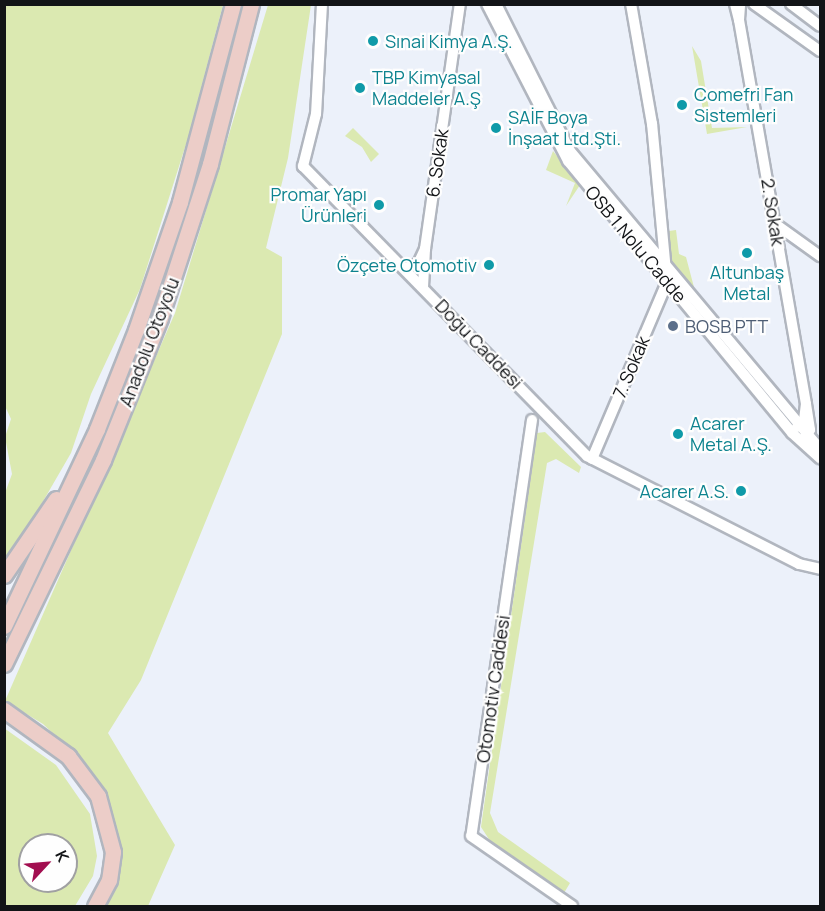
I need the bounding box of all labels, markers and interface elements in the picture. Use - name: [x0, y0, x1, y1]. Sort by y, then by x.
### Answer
- place label: Sınai Kimya A.Ş.: [385, 30, 512, 52]
- marker: Sınai Kimya A.Ş.: [366, 34, 380, 48]
- place label: TBP Kimyasal Maddeler A.Ş: [372, 67, 481, 110]
- marker: TBP Kimyasal Maddeler A.Ş: [353, 81, 367, 95]
- place label: Comefri Fan Sistemleri: [694, 84, 793, 127]
- marker: Comefri Fan Sistemleri: [675, 98, 689, 112]
- place label: SAİF Boya İnşaat Ltd.Şti.: [508, 107, 621, 150]
- marker: SAİF Boya İnşaat Ltd.Şti.: [489, 121, 503, 135]
- street label: 6. Sokak: [422, 127, 452, 199]
- street label: 2. Sokak: [757, 177, 789, 247]
- street label: OSB 1 Nolu Cadde: [581, 181, 691, 307]
- place label: Promar Yapı Ürünleri: [270, 184, 367, 226]
- marker: Promar Yapı Ürünleri: [372, 198, 386, 212]
- marker: Altunbaş Metal: [740, 246, 754, 260]
- place label: Özçete Otomotiv: [337, 254, 477, 276]
- marker: Özçete Otomotiv: [482, 258, 496, 272]
- place label: Altunbaş Metal: [710, 262, 784, 304]
- street label: Anadolu Otoyolu: [114, 274, 184, 410]
- street label: Doğu Caddesi: [431, 295, 527, 393]
- place label: BOSB PTT: [685, 315, 768, 337]
- marker: BOSB PTT: [666, 319, 680, 333]
- street label: 7. Sokak: [608, 333, 654, 401]
- place label: Acarer Metal A.Ş.: [690, 413, 772, 456]
- marker: Acarer Metal A.Ş.: [671, 427, 685, 441]
- place label: Acarer A.S.: [640, 480, 729, 502]
- marker: Acarer A.S.: [734, 484, 748, 498]
- street label: Otomotiv Caddesi: [472, 614, 514, 764]
- north arrow: [18, 833, 78, 893]
- text: K: [50, 847, 75, 865]

